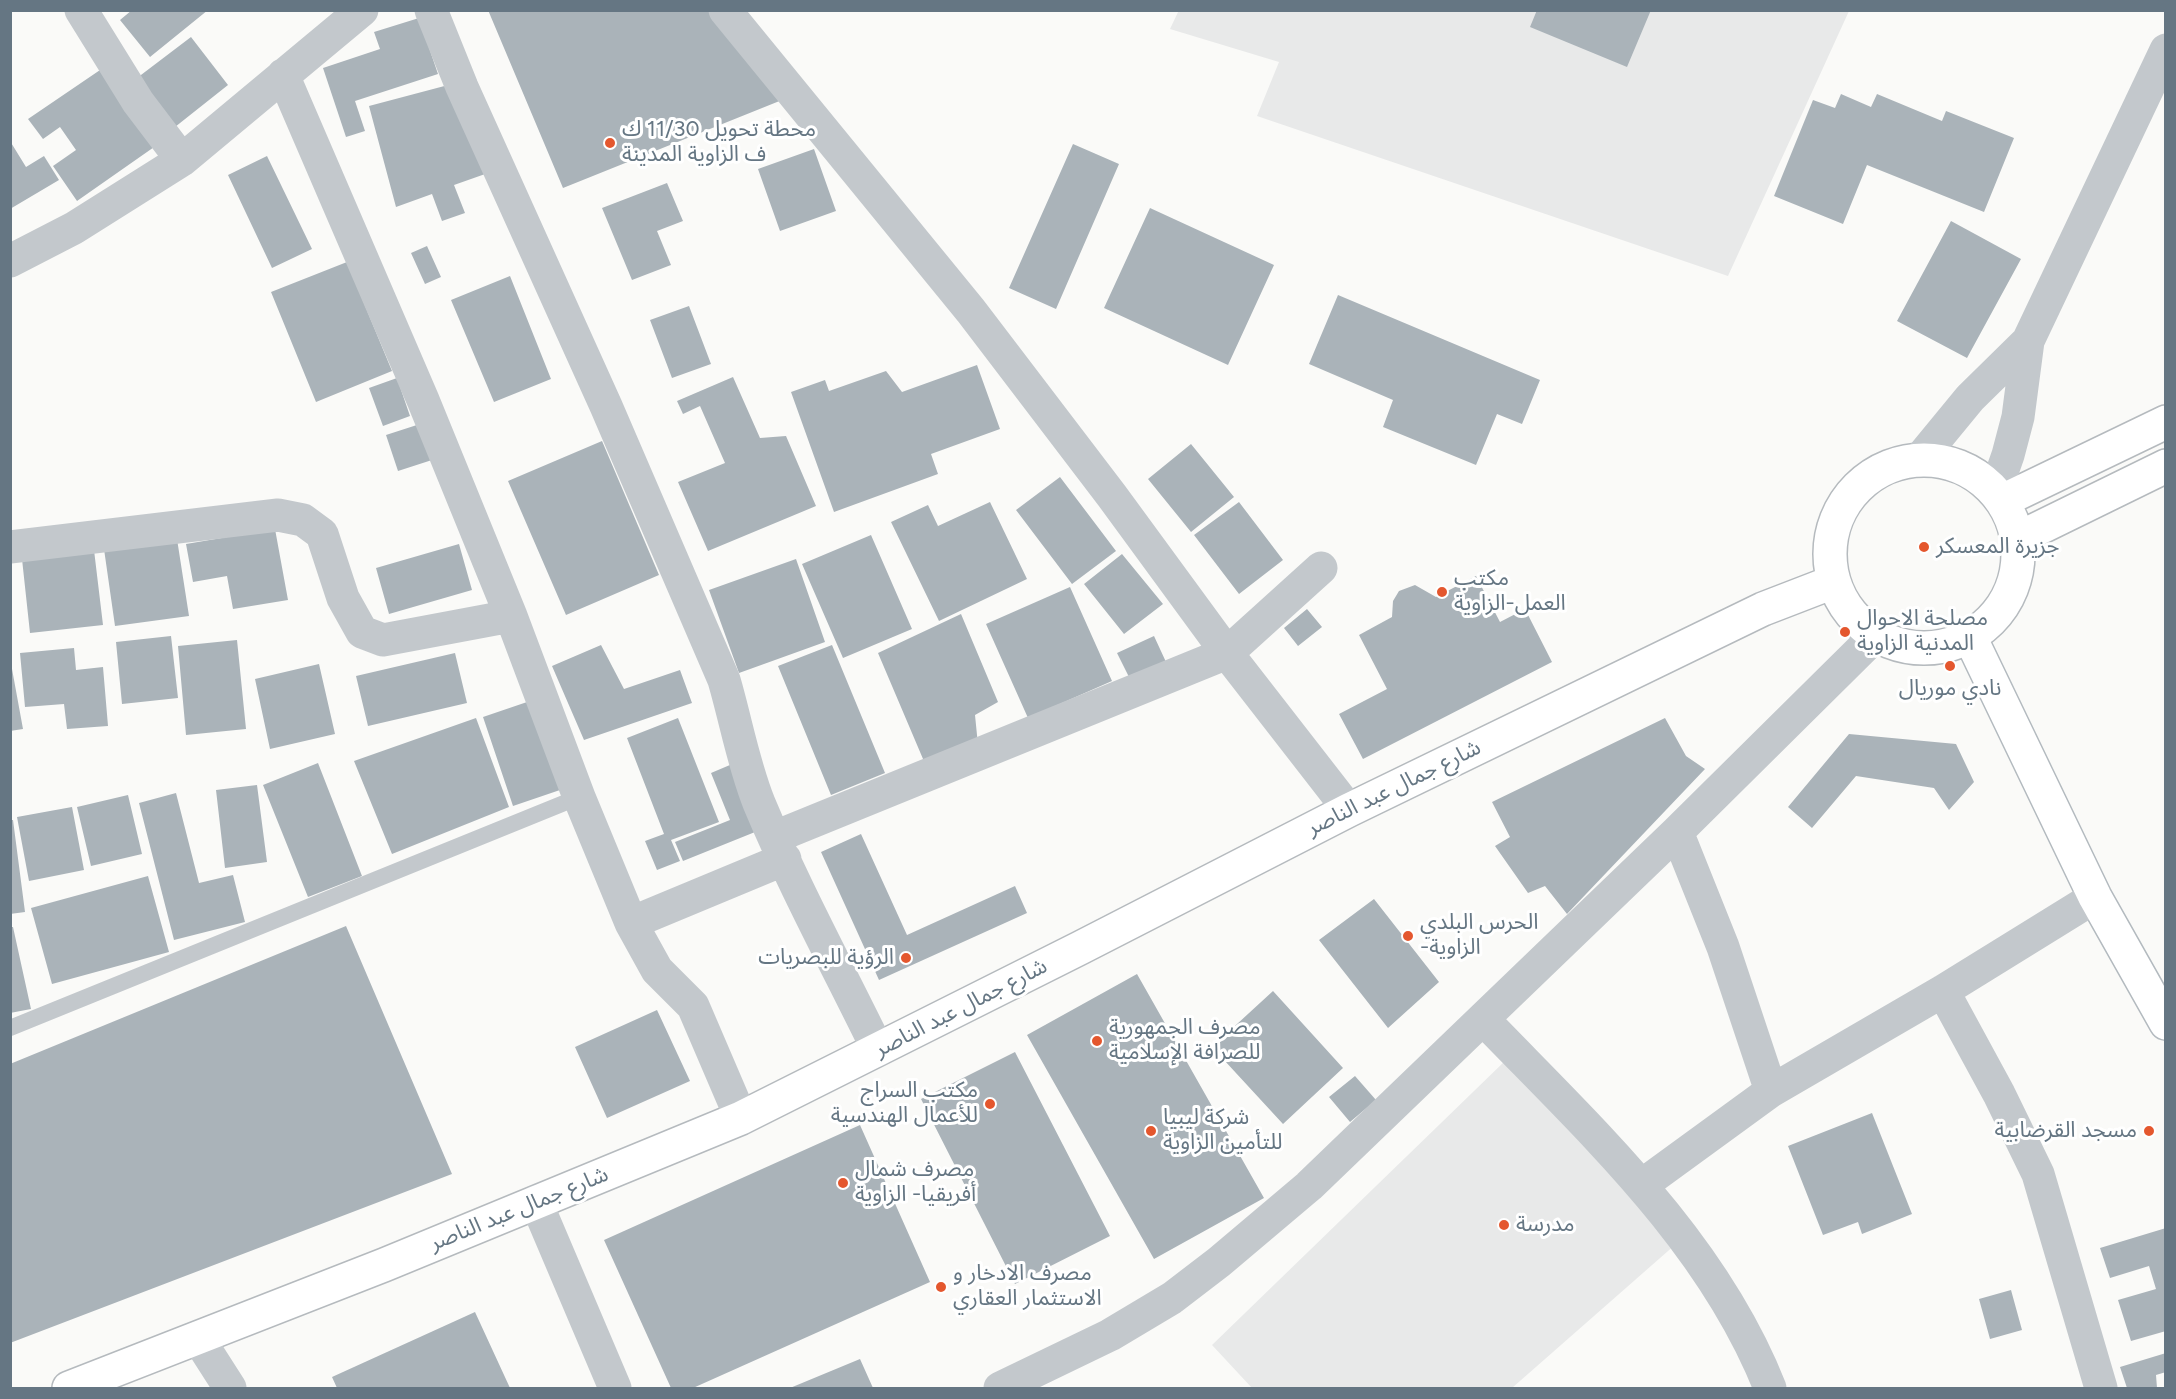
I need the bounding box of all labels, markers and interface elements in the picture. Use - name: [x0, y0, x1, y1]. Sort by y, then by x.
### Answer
- place label: محطة تحويل 11/30 ك ف الزاوية المدينة: [622, 117, 816, 168]
- marker: محطة تحويل 11/30 ك ف الزاوية المدينة: [603, 136, 617, 150]
- place label: جزيرة المعسكر: [1936, 534, 2059, 560]
- marker: جزيرة المعسكر: [1917, 540, 1931, 554]
- place label: مكتب العمل-الزاوية: [1454, 566, 1566, 618]
- marker: مكتب العمل-الزاوية: [1435, 585, 1449, 599]
- place label: مصلحة الاحوال المدنية الزاوية: [1857, 606, 1988, 658]
- marker: مصلحة الاحوال المدنية الزاوية: [1838, 625, 1852, 639]
- marker: نادي موريال: [1943, 659, 1957, 673]
- place label: نادي موريال: [1899, 676, 2001, 702]
- street label: شارع جمال عبد الناصر: [1303, 734, 1485, 842]
- place label: الحرس البلدي -الزاوية: [1420, 910, 1539, 962]
- marker: الحرس البلدي -الزاوية: [1401, 929, 1415, 943]
- place label: الرؤية للبصريات: [758, 945, 894, 971]
- marker: الرؤية للبصريات: [899, 951, 913, 965]
- street label: شارع جمال عبد الناصر: [870, 953, 1052, 1063]
- place label: مصرف الجمهورية للصرافة الإسلامية: [1109, 1015, 1260, 1066]
- marker: مصرف الجمهورية للصرافة الإسلامية: [1090, 1034, 1104, 1048]
- place label: مكتب السراج للأعمال الهندسية: [831, 1078, 978, 1130]
- marker: مكتب السراج للأعمال الهندسية: [983, 1097, 997, 1111]
- place label: شركة ليبيا للتأمين الزاوية: [1163, 1105, 1283, 1156]
- place label: مسجد القرضابية: [1995, 1118, 2137, 1144]
- marker: شركة ليبيا للتأمين الزاوية: [1144, 1124, 1158, 1138]
- marker: مسجد القرضابية: [2142, 1124, 2156, 1138]
- place label: مصرف شمال أفريقيا- الزاوية: [855, 1157, 976, 1208]
- street label: شارع جمال عبد الناصر: [426, 1161, 612, 1257]
- marker: مصرف شمال أفريقيا- الزاوية: [836, 1176, 850, 1190]
- place label: مدرسة: [1516, 1212, 1575, 1238]
- marker: مدرسة: [1497, 1218, 1511, 1232]
- place label: مصرف الادخار و الاستثمار العقاري: [953, 1261, 1102, 1312]
- marker: مصرف الادخار و الاستثمار العقاري: [934, 1280, 948, 1294]

